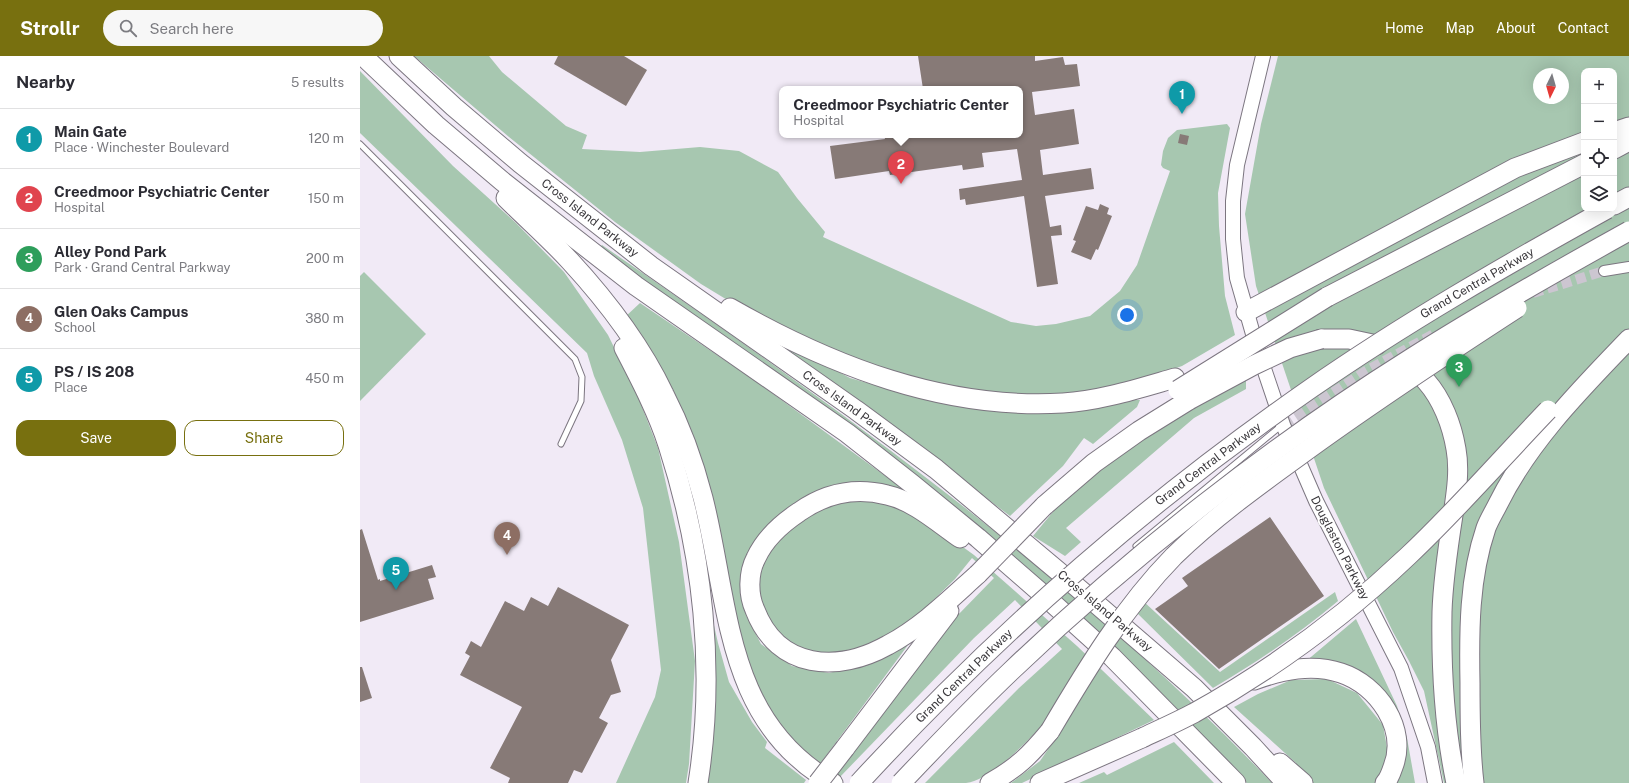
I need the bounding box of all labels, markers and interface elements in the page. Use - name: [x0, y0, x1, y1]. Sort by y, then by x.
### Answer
- search box: [103, 10, 383, 46]
- text: Strollr: [20, 17, 79, 39]
- icon: search: [117, 17, 139, 39]
- text: Search here: [149, 20, 234, 37]
- text: Home: [1385, 20, 1424, 36]
- text: Map: [1446, 20, 1474, 36]
- text: About: [1496, 20, 1536, 36]
- text: Contact: [1558, 20, 1609, 36]
- north arrow: [1533, 68, 1569, 104]
- map controls: [1581, 68, 1617, 212]
- button: +: [1581, 68, 1617, 104]
- text: Nearby: [16, 72, 75, 92]
- text: 5 results: [291, 75, 344, 90]
- pin: 1: [1169, 81, 1195, 114]
- popup: [779, 86, 1023, 138]
- text: Creedmoor Psychiatric Center: [793, 96, 1009, 113]
- button: −: [1581, 104, 1617, 140]
- text: Hospital: [793, 113, 844, 128]
- text: Main Gate: [54, 123, 127, 140]
- text: 1: [26, 131, 32, 146]
- text: 120 m: [309, 131, 344, 146]
- text: Place · Winchester Boulevard: [54, 140, 229, 155]
- button: locate: [1581, 140, 1617, 176]
- pin: 2: [888, 151, 914, 184]
- street label: Cross Island Parkway: [539, 176, 642, 261]
- button: layers: [1581, 176, 1617, 212]
- text: Creedmoor Psychiatric Center: [54, 183, 269, 200]
- text: 2: [25, 191, 33, 206]
- text: 150 m: [308, 191, 344, 206]
- text: Hospital: [54, 200, 105, 215]
- text: Alley Pond Park: [54, 243, 167, 260]
- street label: Grand Central Parkway: [1418, 244, 1537, 321]
- text: 3: [25, 251, 33, 266]
- text: 200 m: [306, 251, 344, 266]
- text: Park · Grand Central Parkway: [54, 260, 230, 275]
- text: Glen Oaks Campus: [54, 303, 188, 320]
- your location: [1117, 305, 1137, 325]
- text: 4: [25, 311, 33, 326]
- text: 380 m: [305, 311, 344, 326]
- text: School: [54, 320, 96, 335]
- pin: 3: [1446, 354, 1472, 387]
- text: PS / IS 208: [54, 363, 134, 380]
- street label: Cross Island Parkway: [800, 367, 905, 449]
- text: 5: [25, 371, 33, 386]
- text: 450 m: [305, 371, 344, 386]
- text: Place: [54, 380, 88, 395]
- street label: Grand Central Parkway: [1152, 419, 1264, 508]
- button: Save: [16, 420, 176, 456]
- button: Share: [184, 420, 344, 456]
- street label: Douglaston Parkway: [1308, 494, 1372, 603]
- pin: 4: [494, 522, 520, 555]
- pin: 5: [383, 557, 409, 590]
- street label: Cross Island Parkway: [1055, 567, 1156, 655]
- street label: Grand Central Parkway: [913, 626, 1016, 726]

